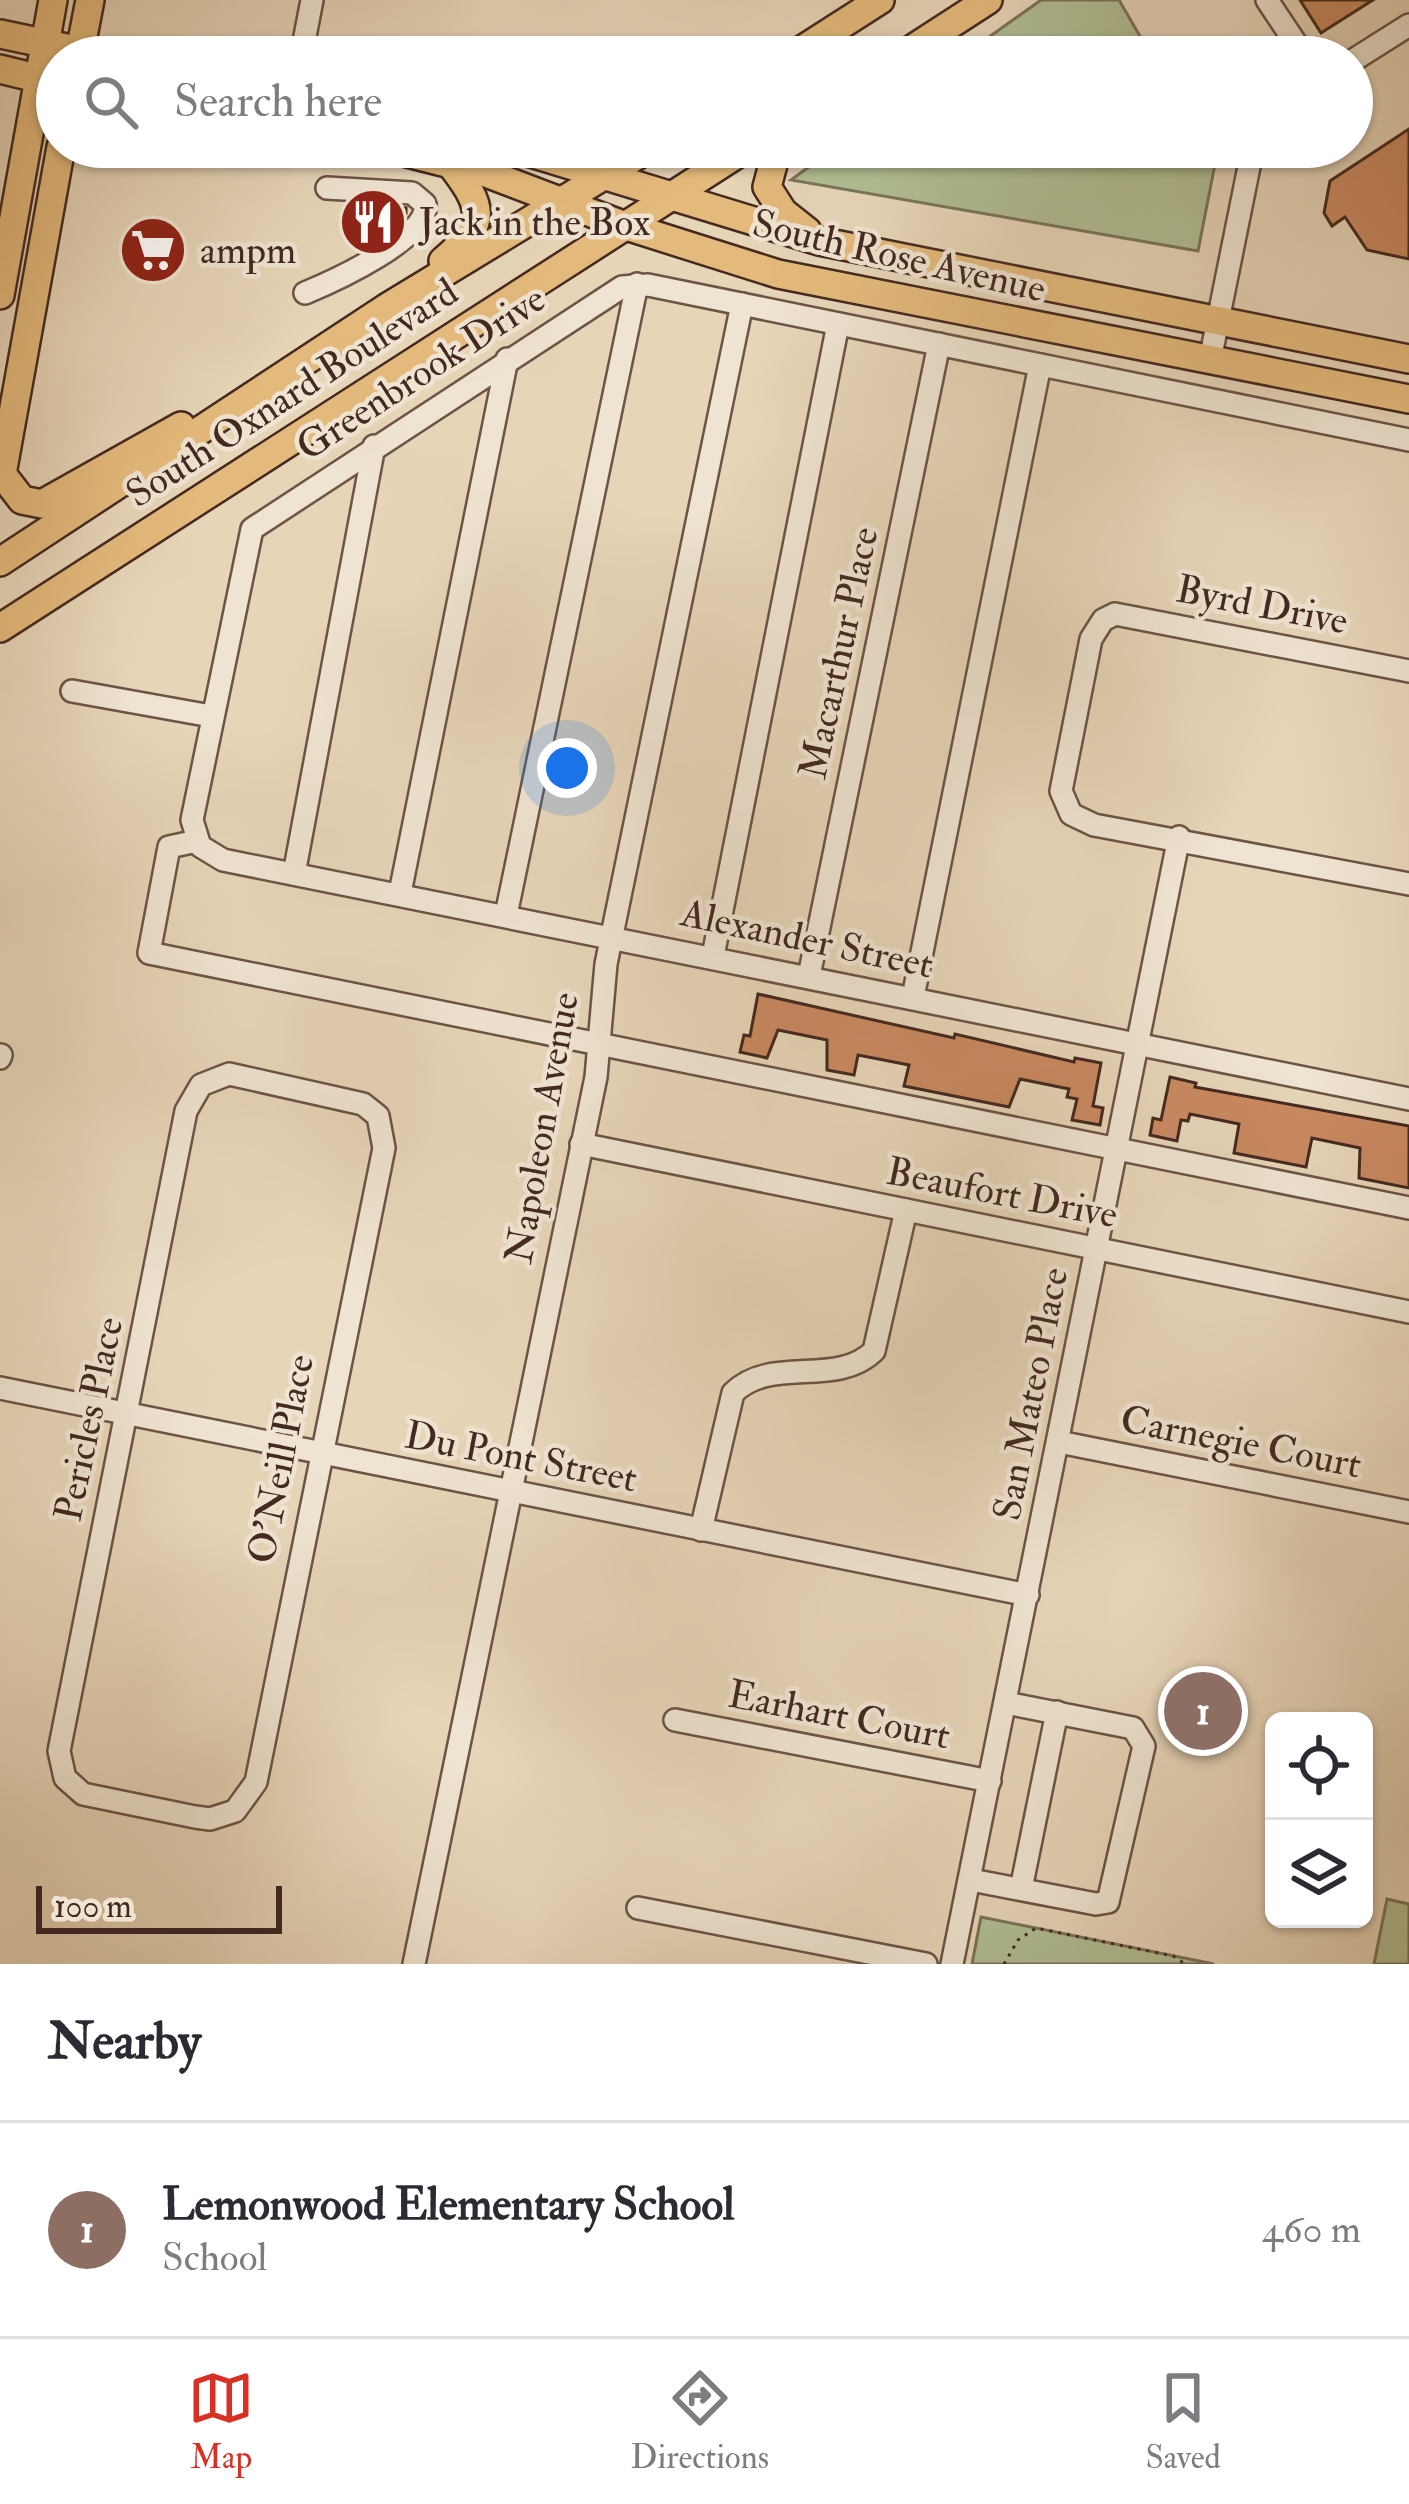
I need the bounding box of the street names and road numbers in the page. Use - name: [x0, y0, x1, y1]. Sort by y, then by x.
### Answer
- street label: South Rose Avenue: [748, 199, 1050, 313]
- street label: South Oxnard Boulevard: [117, 267, 467, 519]
- street label: Greenbrook Drive: [287, 274, 555, 472]
- street label: Macarthur Place: [788, 522, 890, 784]
- street label: Byrd Drive: [1172, 564, 1352, 646]
- street label: Alexander Street: [675, 888, 938, 990]
- street label: Napoleon Avenue: [494, 989, 590, 1267]
- street label: Beaufort Drive: [883, 1147, 1121, 1239]
- street label: San Mateo Place: [982, 1263, 1080, 1525]
- street label: Pericles Place: [44, 1313, 134, 1525]
- street label: O'Neill Place: [237, 1351, 325, 1567]
- street label: Carnegie Court: [1117, 1395, 1365, 1489]
- street label: Du Pont Street: [401, 1410, 641, 1504]
- street label: Earhart Court: [724, 1669, 954, 1761]

